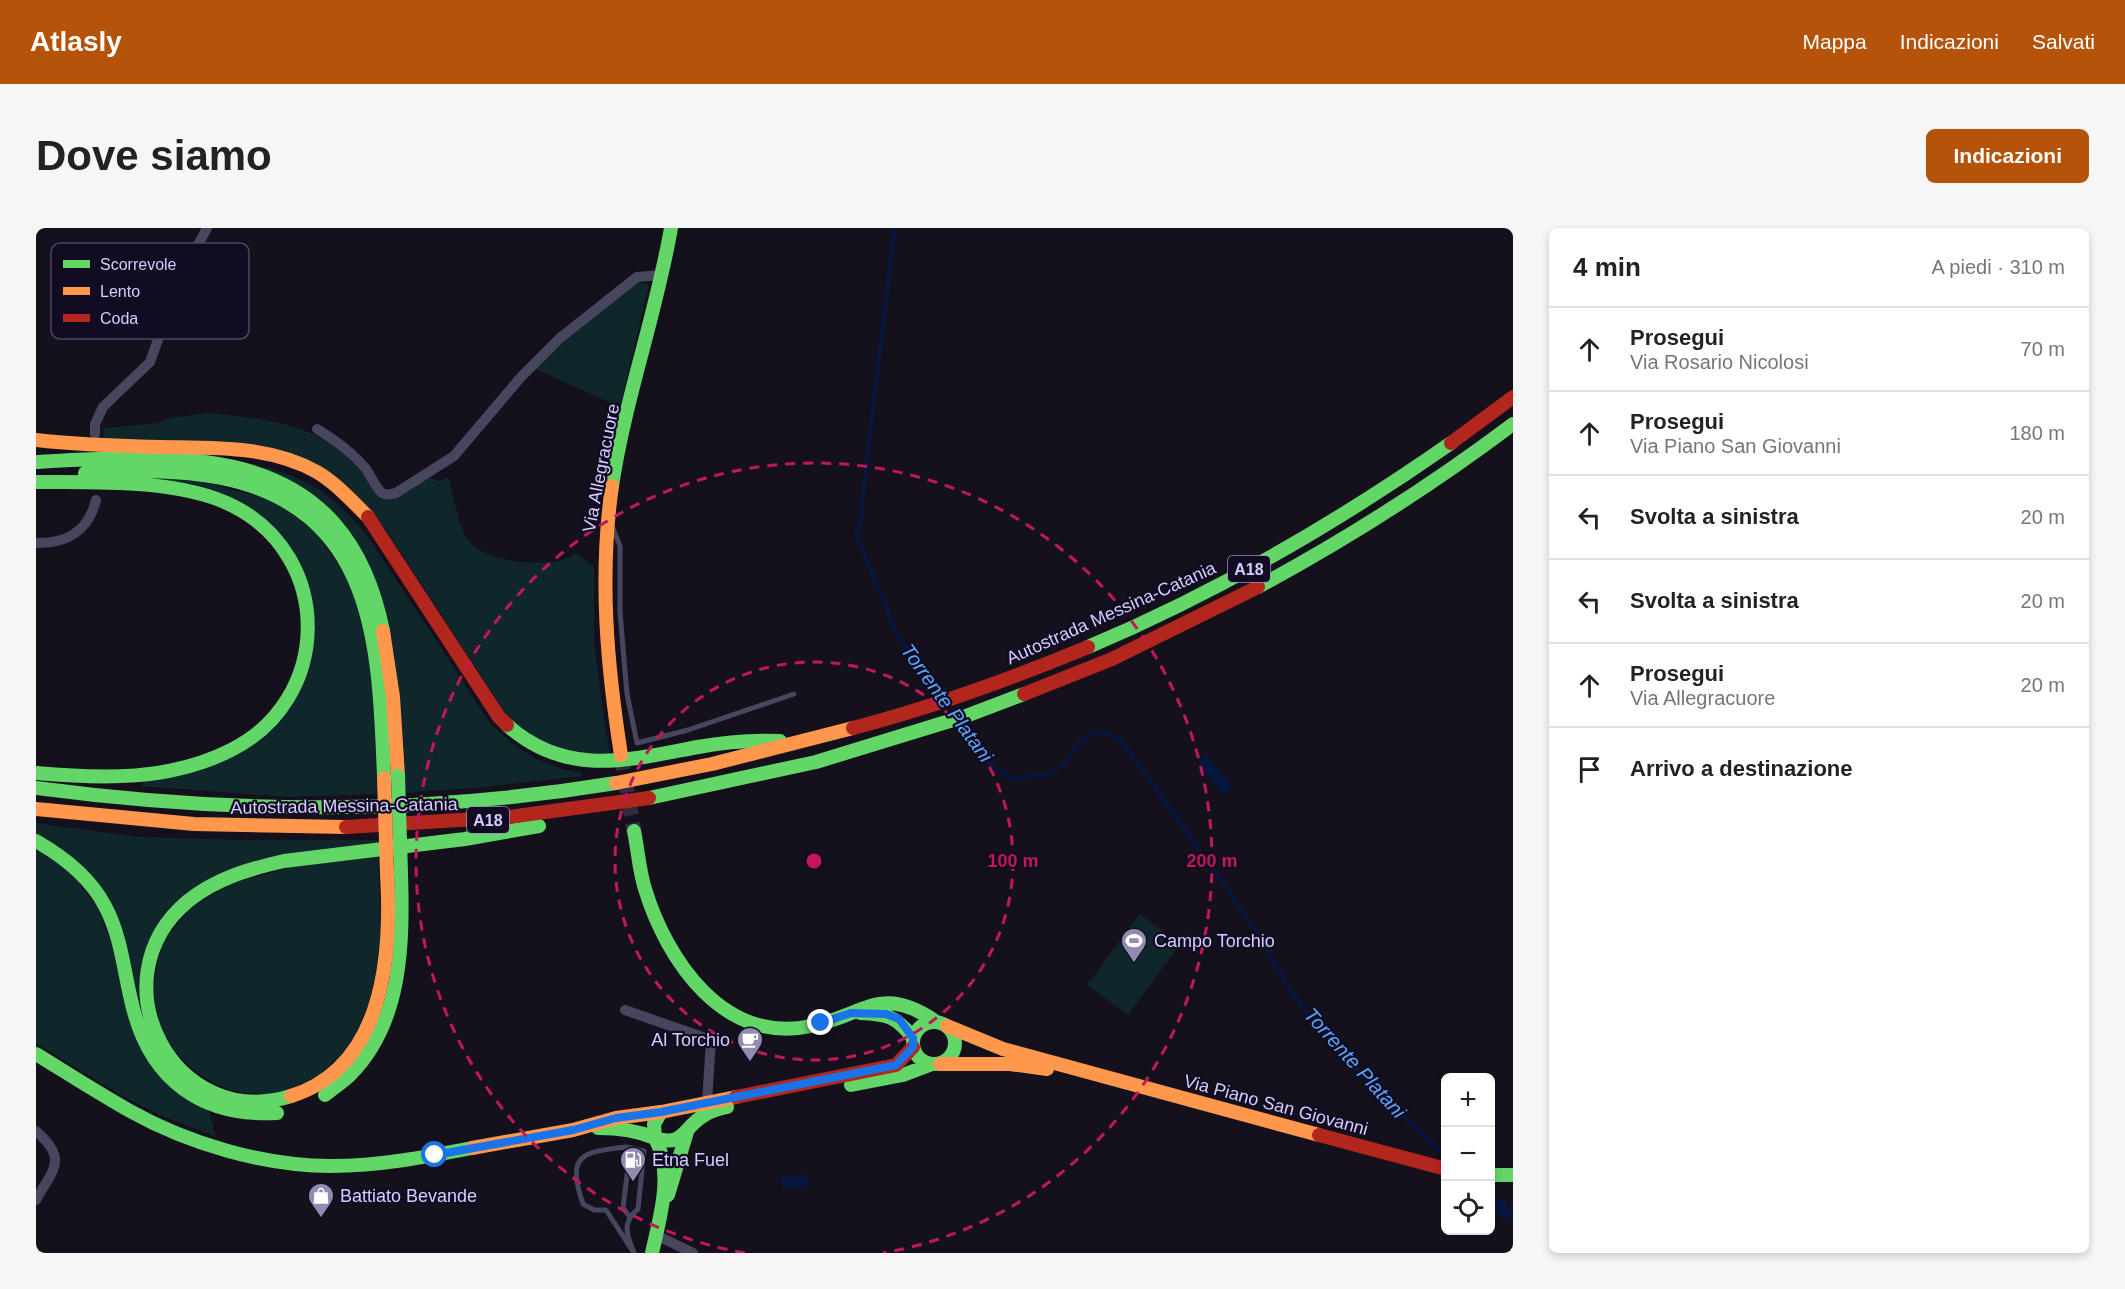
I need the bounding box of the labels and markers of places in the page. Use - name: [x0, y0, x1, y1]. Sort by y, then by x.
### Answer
- centre of rings: [804, 851, 824, 871]
- sports icon: Campo Torchio: [1119, 926, 1149, 964]
- place label: Campo Torchio: [1154, 931, 1275, 951]
- cafe icon: Al Torchio: [735, 1025, 765, 1063]
- place label: Al Torchio: [651, 1030, 730, 1050]
- fuel station icon: Etna Fuel: [618, 1145, 648, 1183]
- place label: Etna Fuel: [652, 1150, 729, 1170]
- shop icon: Battiato Bevande: [306, 1181, 336, 1219]
- place label: Battiato Bevande: [340, 1186, 477, 1206]

